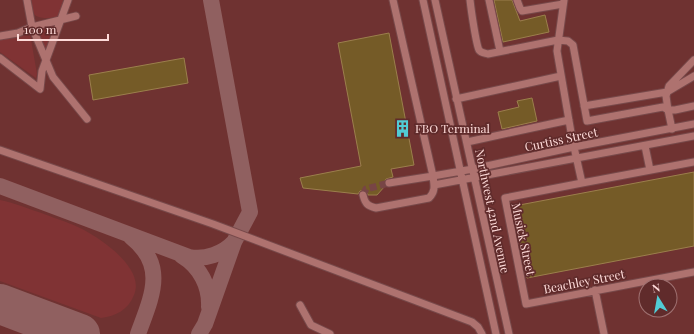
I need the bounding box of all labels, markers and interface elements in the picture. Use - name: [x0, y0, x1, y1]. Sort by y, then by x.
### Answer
- scale bar: [18, 16, 108, 42]
- text: 100 m: [24, 21, 57, 37]
- building icon: FBO Terminal: [392, 118, 412, 138]
- place label: FBO Terminal: [415, 120, 491, 136]
- street label: Curtiss Street: [523, 123, 600, 155]
- street label: Northwest 42nd Avenue: [472, 147, 514, 275]
- street label: Musick Street: [509, 201, 540, 277]
- street label: Beachley Street: [542, 265, 627, 297]
- north arrow: [638, 278, 678, 318]
- text: N: [651, 280, 661, 296]

